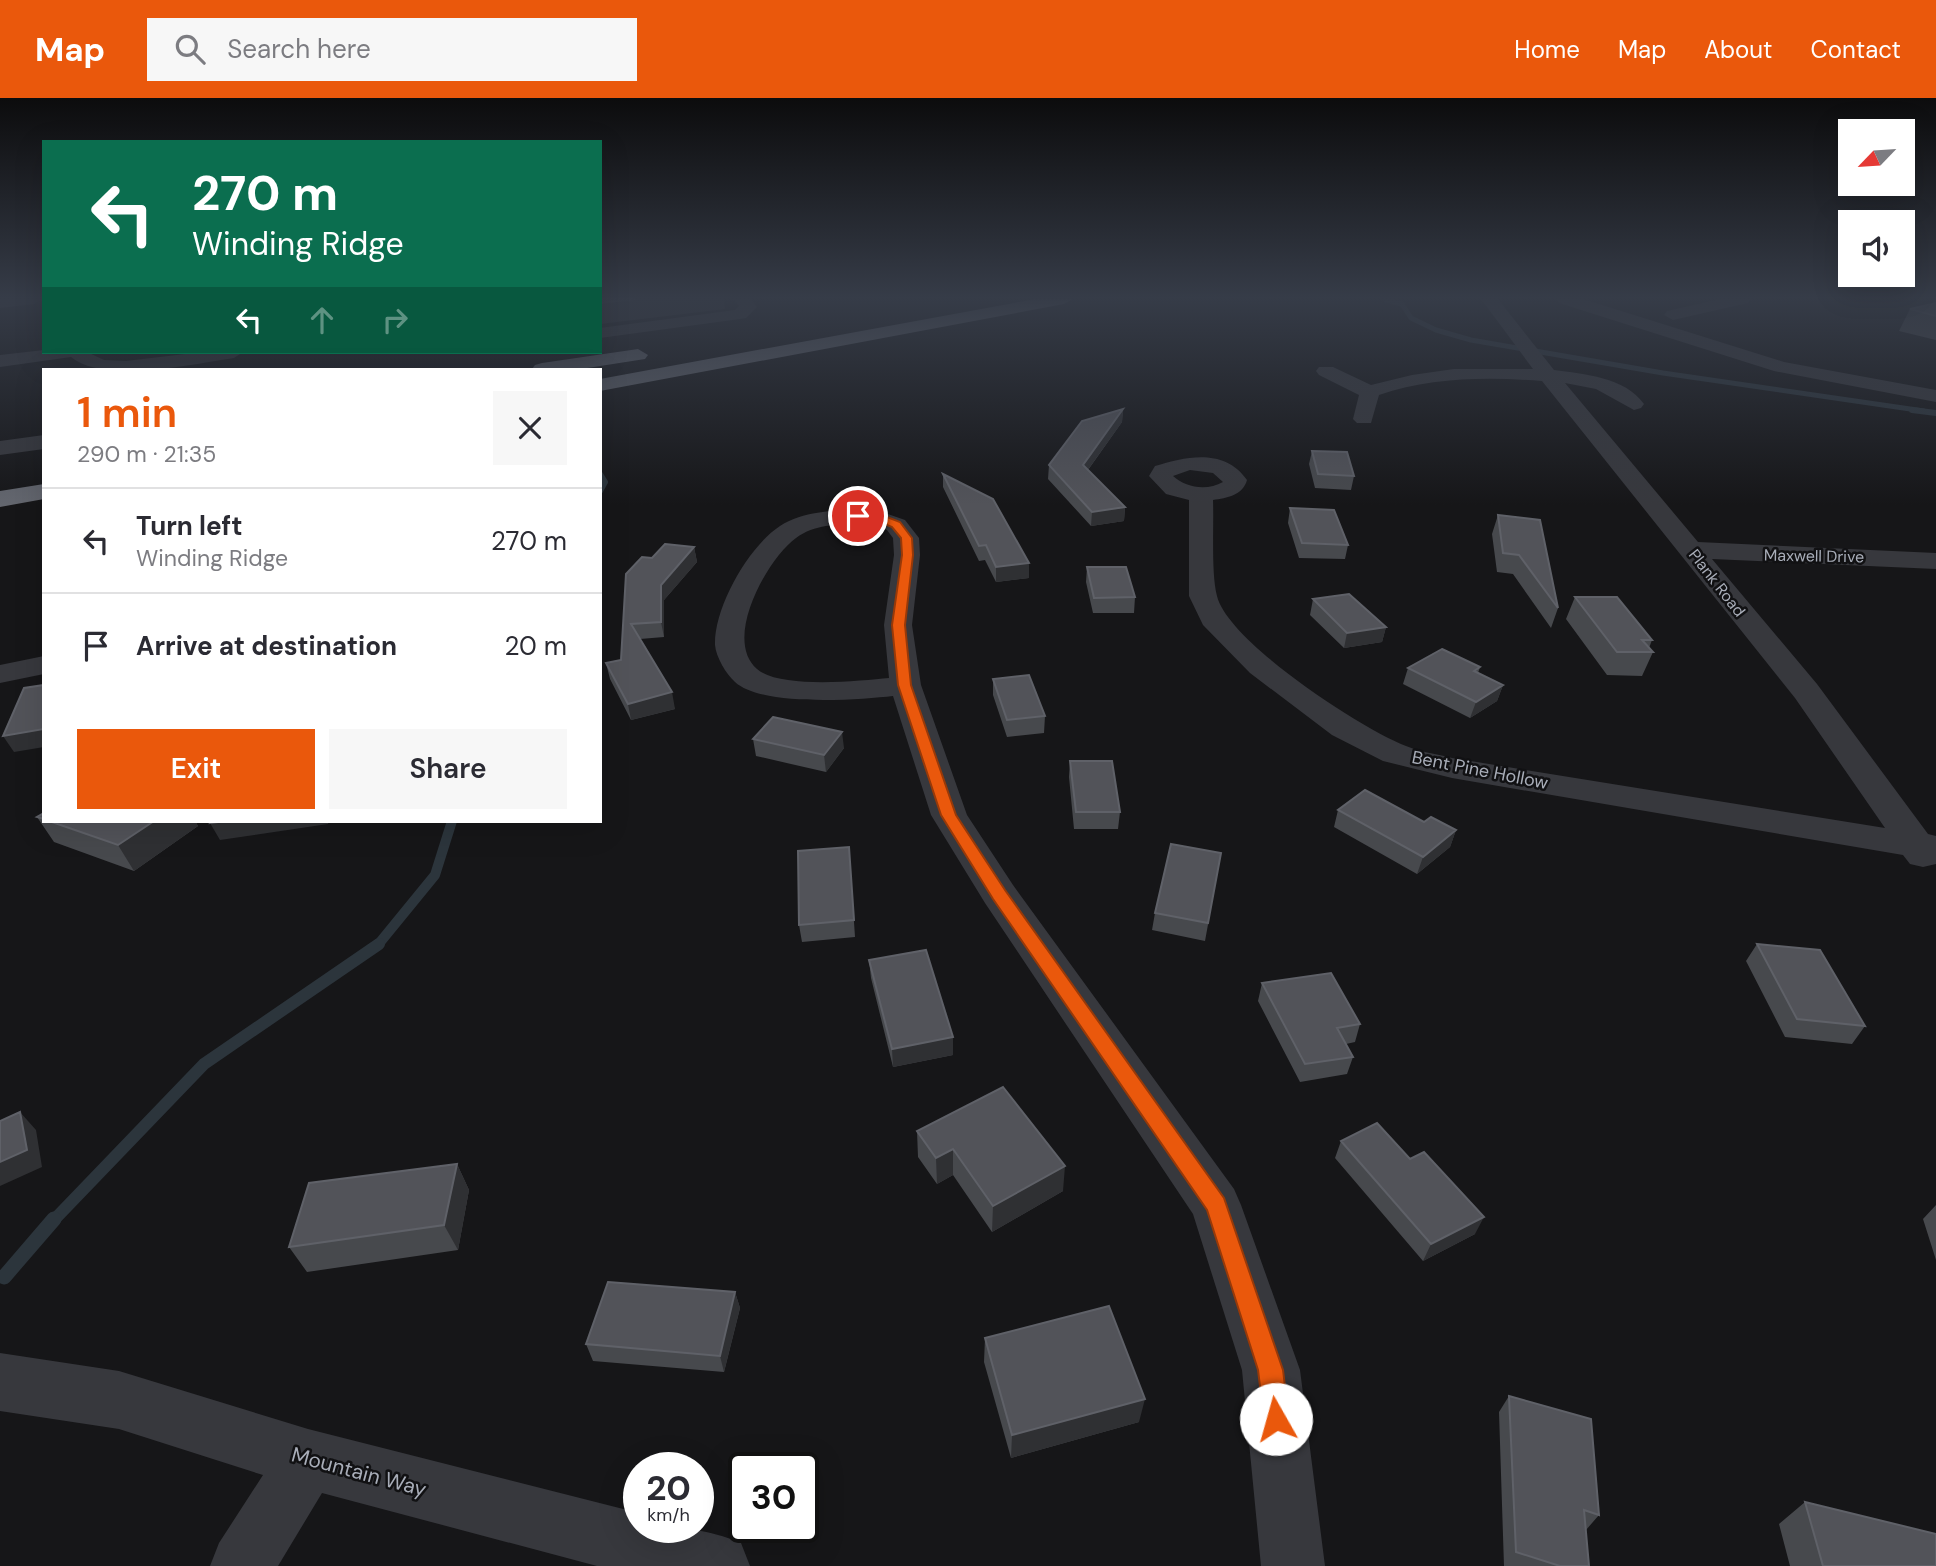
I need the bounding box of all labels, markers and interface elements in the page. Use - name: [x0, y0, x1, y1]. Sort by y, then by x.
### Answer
- search box: [147, 18, 637, 81]
- text: Map: [35, 28, 105, 71]
- icon: search: [171, 30, 209, 68]
- text: Search here: [227, 32, 371, 66]
- text: Home: [1514, 34, 1580, 65]
- text: Map: [1618, 34, 1666, 65]
- text: About: [1704, 34, 1773, 65]
- text: Contact: [1811, 34, 1901, 65]
- north arrow: [1838, 119, 1914, 196]
- map controls: [1838, 119, 1915, 287]
- text: 270 m: [192, 161, 338, 225]
- icon: left: [77, 168, 168, 259]
- button: sound: [1838, 210, 1915, 287]
- text: Winding Ridge: [192, 223, 404, 265]
- icon: left: [230, 301, 268, 339]
- icon: ahead: [303, 301, 341, 339]
- icon: right: [376, 301, 414, 339]
- text: 1 min: [77, 385, 177, 440]
- button: close: [493, 391, 567, 465]
- text: 290 m · 21:35: [77, 439, 216, 469]
- pin: [828, 486, 888, 546]
- icon: arrive: [839, 497, 877, 535]
- text: Turn left: [136, 509, 243, 543]
- icon: left: [77, 522, 115, 560]
- text: 270 m: [491, 524, 567, 558]
- text: Winding Ridge: [136, 543, 288, 573]
- street label: Plank Road: [1684, 545, 1750, 621]
- street label: Maxwell Drive: [1764, 545, 1864, 567]
- icon: arrive: [77, 627, 115, 665]
- text: Arrive at destination: [136, 629, 397, 663]
- text: 20 m: [504, 629, 567, 663]
- button: Exit: [77, 729, 315, 809]
- button: Share: [329, 729, 567, 809]
- street label: Bent Pine Hollow: [1410, 745, 1550, 795]
- position arrow: [1239, 1382, 1313, 1456]
- street label: Mountain Way: [288, 1441, 430, 1504]
- speed limit sign: 30: [728, 1452, 819, 1543]
- text: 20: [646, 1465, 691, 1511]
- text: km/h: [647, 1503, 690, 1527]

